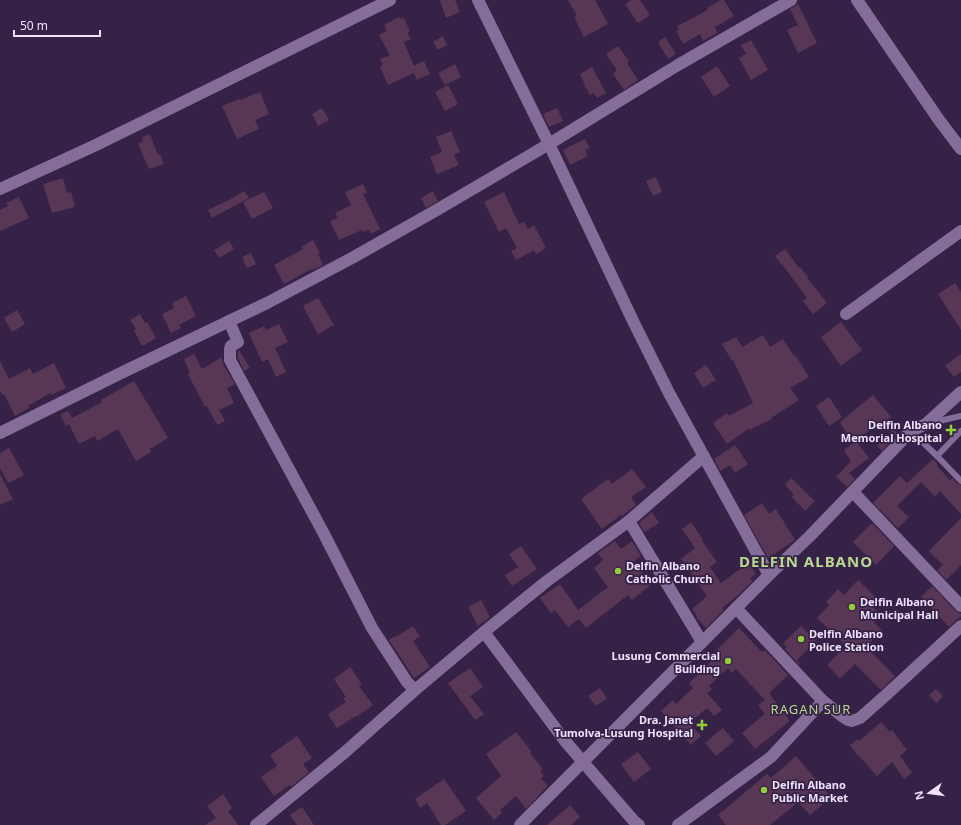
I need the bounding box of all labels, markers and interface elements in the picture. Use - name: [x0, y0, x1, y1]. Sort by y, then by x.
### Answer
- scale bar: [14, 12, 100, 38]
- text: 50 m: [20, 17, 48, 34]
- place label: Delfin Albano Memorial Hospital: [841, 417, 942, 445]
- marker: Delfin Albano Memorial Hospital: [945, 424, 957, 436]
- district label: DELFIN ALBANO: [739, 551, 873, 571]
- place label: Delfin Albano Catholic Church: [626, 558, 712, 586]
- marker: Delfin Albano Catholic Church: [613, 566, 623, 576]
- place label: Delfin Albano Municipal Hall: [860, 594, 938, 622]
- marker: Delfin Albano Municipal Hall: [847, 602, 857, 612]
- place label: Delfin Albano Police Station: [809, 626, 884, 654]
- marker: Delfin Albano Police Station: [796, 634, 806, 644]
- place label: Lusung Commercial Building: [612, 648, 720, 676]
- marker: Lusung Commercial Building: [723, 656, 733, 666]
- district label: RAGAN SUR: [771, 700, 851, 718]
- place label: Dra. Janet Tumolva-Lusung Hospital: [554, 712, 693, 740]
- marker: Dra. Janet Tumolva-Lusung Hospital: [696, 719, 708, 731]
- north arrow: [909, 773, 949, 813]
- place label: Delfin Albano Public Market: [772, 777, 848, 805]
- marker: Delfin Albano Public Market: [759, 785, 769, 795]
- text: N: [910, 789, 927, 802]

